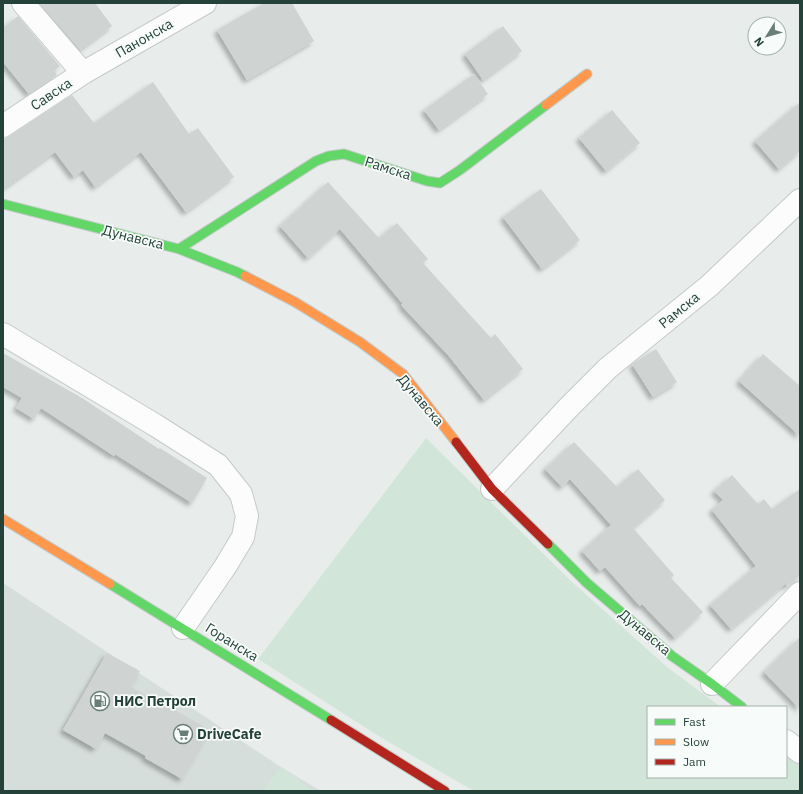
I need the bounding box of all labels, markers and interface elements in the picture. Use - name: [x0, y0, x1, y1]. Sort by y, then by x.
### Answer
- street label: Панонска: [112, 14, 176, 62]
- north arrow: [747, 16, 787, 56]
- text: N: [751, 35, 767, 49]
- street label: Савска: [27, 73, 76, 114]
- street label: Рамска: [363, 152, 414, 184]
- street label: Дунавска: [100, 221, 166, 253]
- street label: Рамска: [655, 288, 704, 332]
- street label: Дунавска: [394, 370, 448, 430]
- street label: Дунавска: [615, 605, 675, 659]
- street label: Горанска: [202, 619, 262, 666]
- fuel station icon: НИС Петрол: [89, 690, 111, 712]
- place label: НИС Петрол: [114, 692, 196, 710]
- legend: [647, 706, 787, 778]
- text: Fast: [683, 714, 706, 729]
- supermarket icon: DriveCafe: [172, 723, 194, 745]
- place label: DriveCafe: [197, 725, 262, 743]
- text: Slow: [683, 734, 709, 749]
- text: Jam: [683, 754, 706, 769]

